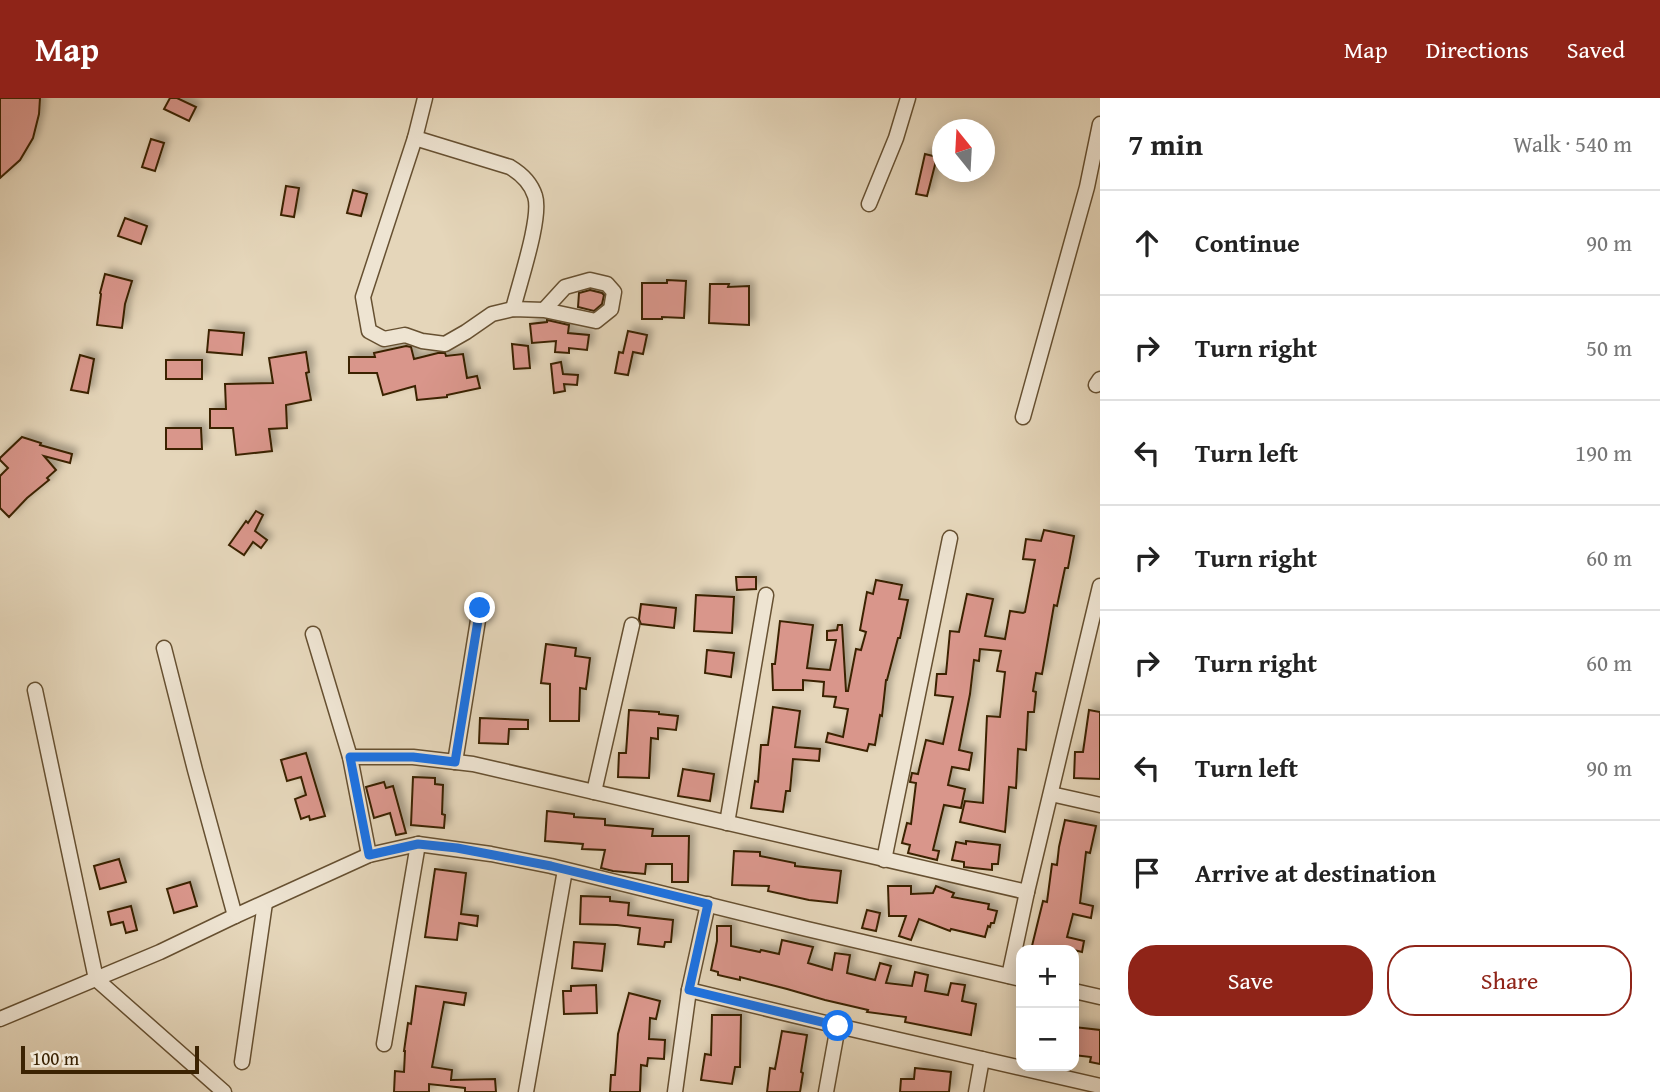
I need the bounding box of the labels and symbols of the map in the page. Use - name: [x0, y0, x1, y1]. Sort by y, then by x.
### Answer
- north arrow: [932, 119, 995, 182]
- route end: [464, 592, 495, 623]
- route start: [822, 1010, 853, 1041]
- scale bar: [21, 1043, 200, 1075]

